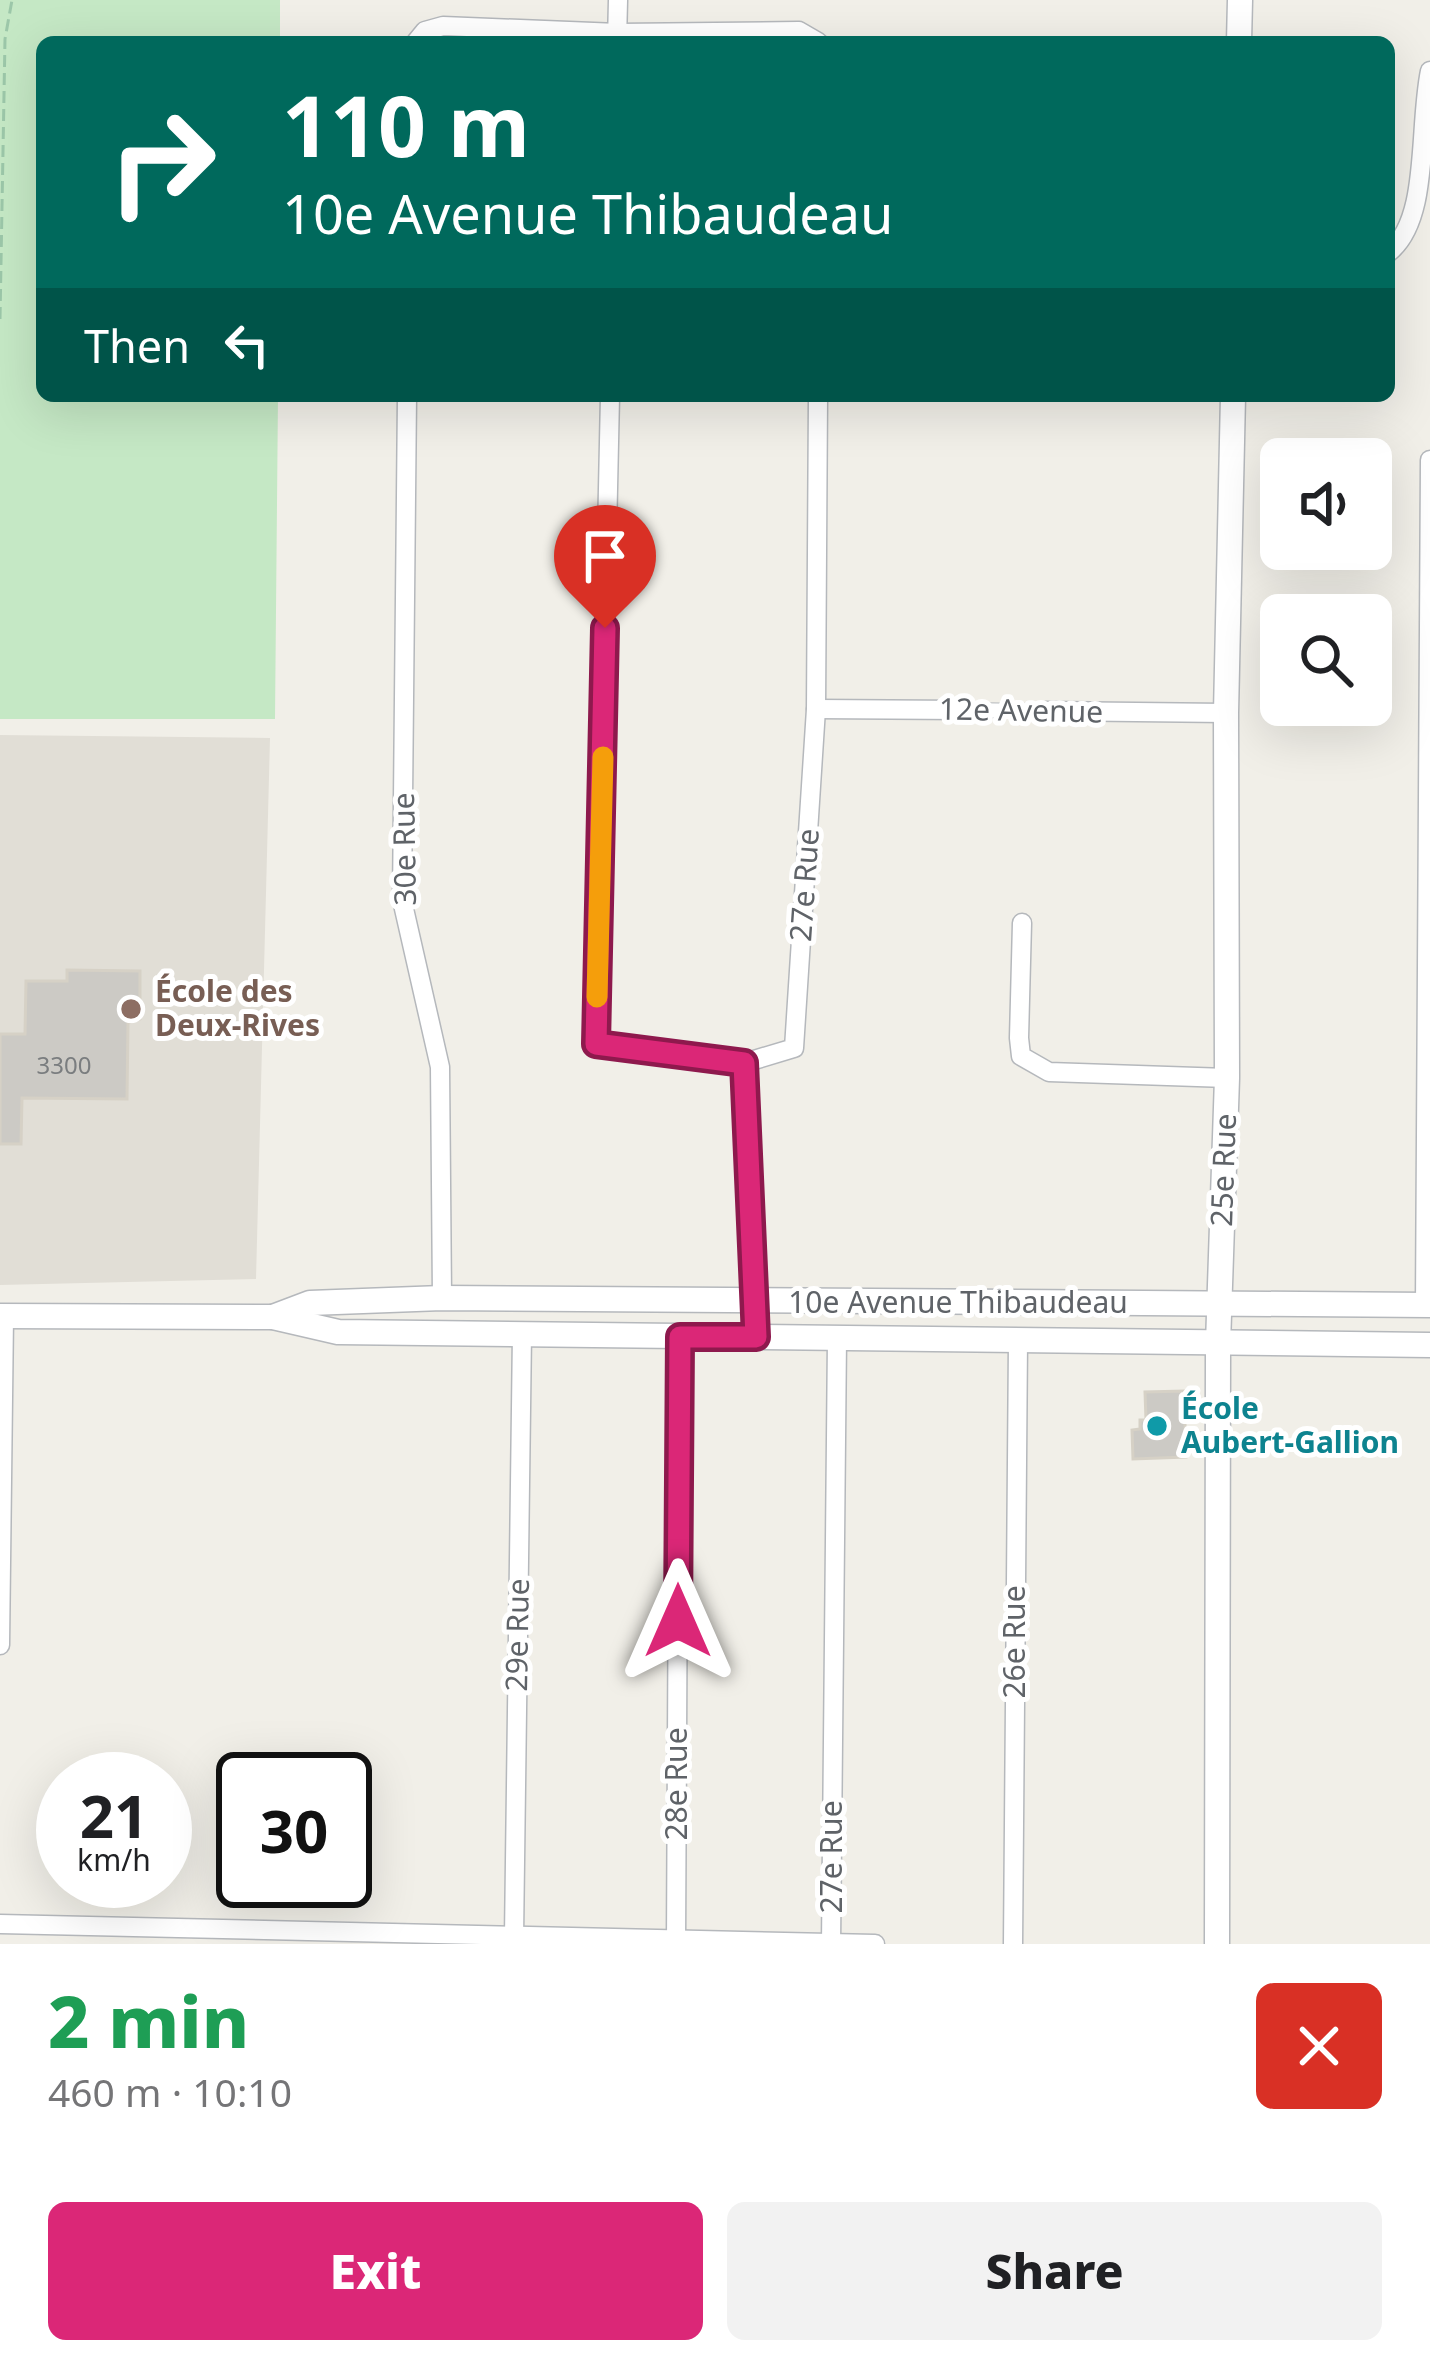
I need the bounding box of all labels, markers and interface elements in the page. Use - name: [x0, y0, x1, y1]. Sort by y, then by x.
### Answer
- text: 110 m: [282, 67, 530, 182]
- icon: right: [84, 84, 240, 240]
- text: 10e Avenue Thibaudeau: [282, 176, 893, 250]
- icon: left: [214, 312, 280, 378]
- text: Then: [84, 315, 190, 376]
- map controls: [1260, 438, 1392, 726]
- button: sound: [1260, 438, 1392, 570]
- pin: [554, 505, 656, 628]
- icon: arrive: [572, 523, 638, 589]
- button: search: [1260, 594, 1392, 726]
- street label: 12e Avenue: [938, 688, 1104, 731]
- street label: 30e Rue: [382, 792, 425, 906]
- street label: 27e Rue: [779, 827, 828, 943]
- place label: École des Deux-Rives: [155, 970, 320, 1045]
- marker: École des Deux-Rives: [118, 996, 144, 1022]
- house number: 3300: [37, 1048, 91, 1081]
- street label: 25e Rue: [1200, 1113, 1245, 1227]
- street label: 10e Avenue Thibaudeau: [788, 1281, 1128, 1322]
- place label: École Aubert-Gallion: [1181, 1387, 1399, 1462]
- marker: École Aubert-Gallion: [1144, 1413, 1170, 1439]
- position arrow: [615, 1558, 741, 1684]
- street label: 29e Rue: [495, 1578, 538, 1692]
- street label: 26e Rue: [993, 1585, 1034, 1699]
- street label: 28e Rue: [655, 1727, 696, 1841]
- speed limit sign: 30: [216, 1752, 372, 1908]
- text: 21: [80, 1774, 148, 1856]
- street label: 27e Rue: [810, 1800, 851, 1914]
- text: km/h: [77, 1839, 151, 1880]
- text: 2 min: [48, 1971, 249, 2069]
- button: close: [1256, 1983, 1382, 2109]
- text: 460 m · 10:10: [48, 2065, 292, 2118]
- button: Exit: [48, 2202, 703, 2340]
- button: Share: [727, 2202, 1382, 2340]

